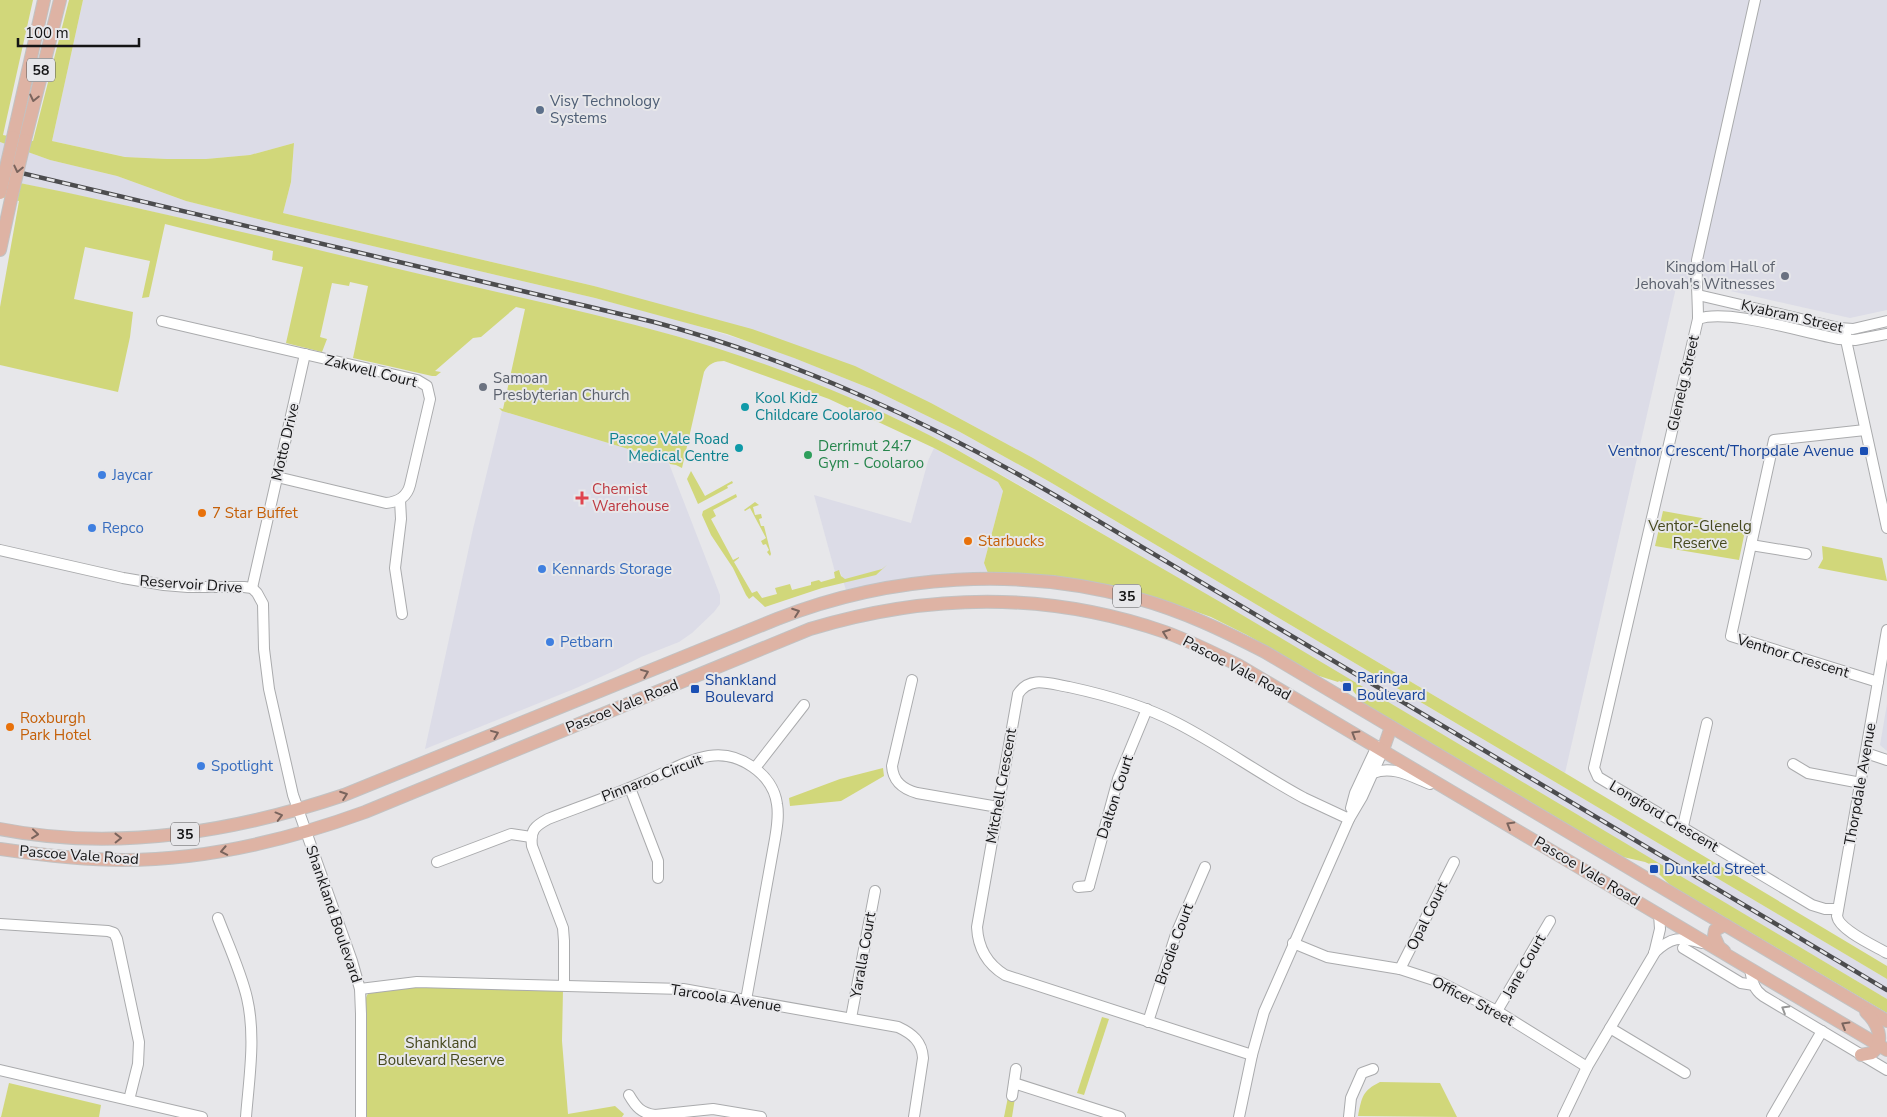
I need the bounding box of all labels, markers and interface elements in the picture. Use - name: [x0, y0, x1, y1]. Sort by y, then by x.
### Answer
- scale bar: [18, 15, 139, 47]
- text: 100 m: [25, 23, 69, 43]
- road number: 58: [27, 58, 55, 82]
- place label: Visy Technology Systems: [549, 91, 660, 128]
- one-way arrow: [30, 94, 40, 102]
- marker: Visy Technology Systems: [534, 104, 546, 116]
- one-way arrow: [13, 165, 24, 174]
- place label: Kingdom Hall of Jehovah's Witnesses: [1635, 257, 1776, 294]
- marker: Kingdom Hall of Jehovah's Witnesses: [1779, 270, 1791, 282]
- street label: Kyabram Street: [1739, 295, 1846, 338]
- street label: Glenelg Street: [1662, 332, 1704, 433]
- street label: Zakwell Court: [323, 350, 420, 392]
- place label: Samoan Presbyterian Church: [493, 368, 629, 405]
- marker: Samoan Presbyterian Church: [477, 381, 489, 393]
- place label: Kool Kidz Childcare Coolaroo: [755, 388, 883, 425]
- street label: Motto Drive: [266, 401, 304, 483]
- marker: Kool Kidz Childcare Coolaroo: [739, 401, 751, 413]
- place label: Pascoe Vale Road Medical Centre: [609, 429, 729, 466]
- place label: Derrimut 24:7 Gym - Coolaroo: [818, 436, 924, 473]
- place label: Ventnor Crescent/Thorpdale Avenue: [1607, 441, 1854, 461]
- marker: Pascoe Vale Road Medical Centre: [733, 442, 745, 454]
- marker: Ventnor Crescent/Thorpdale Avenue: [1858, 445, 1870, 457]
- marker: Derrimut 24:7 Gym - Coolaroo: [802, 449, 814, 461]
- place label: Jaycar: [111, 465, 153, 485]
- marker: Jaycar: [96, 469, 108, 481]
- place label: Chemist Warehouse: [592, 479, 669, 516]
- marker: Chemist Warehouse: [576, 492, 588, 504]
- place label: 7 Star Buffet: [212, 503, 299, 523]
- marker: 7 Star Buffet: [196, 507, 208, 519]
- park label: Ventor-Glenelg Reserve: [1647, 516, 1752, 553]
- place label: Repco: [102, 518, 144, 538]
- marker: Repco: [86, 522, 98, 534]
- place label: Starbucks: [978, 531, 1044, 551]
- marker: Starbucks: [962, 535, 974, 547]
- place label: Kennards Storage: [552, 559, 672, 579]
- marker: Kennards Storage: [536, 563, 548, 575]
- street label: Reservoir Drive: [139, 570, 243, 598]
- road number: 35: [1113, 584, 1141, 608]
- one-way arrow: [791, 608, 799, 618]
- one-way arrow: [1162, 629, 1171, 639]
- street label: Ventnor Crescent: [1733, 629, 1852, 683]
- street label: Pascoe Vale Road: [1179, 631, 1295, 705]
- place label: Petbarn: [560, 632, 613, 652]
- marker: Petbarn: [544, 636, 556, 648]
- one-way arrow: [640, 668, 649, 679]
- place label: Paringa Boulevard: [1357, 668, 1426, 705]
- place label: Shankland Boulevard: [705, 670, 776, 707]
- street label: Pascoe Vale Road: [563, 674, 681, 738]
- marker: Paringa Boulevard: [1341, 681, 1353, 693]
- marker: Shankland Boulevard: [689, 683, 701, 695]
- place label: Roxburgh Park Hotel: [20, 708, 92, 745]
- marker: Roxburgh Park Hotel: [4, 721, 16, 733]
- street label: Thorpdale Avenue: [1839, 721, 1881, 847]
- street label: Mitchell Crescent: [981, 726, 1021, 845]
- one-way arrow: [490, 730, 499, 741]
- one-way arrow: [1352, 730, 1361, 740]
- street label: Pinnaroo Circuit: [599, 749, 706, 806]
- street label: Dalton Court: [1092, 752, 1138, 841]
- place label: Spotlight: [211, 756, 274, 776]
- marker: Spotlight: [195, 760, 207, 772]
- street label: Longford Crescent: [1606, 776, 1723, 857]
- one-way arrow: [339, 791, 348, 801]
- one-way arrow: [274, 811, 282, 821]
- road number: 35: [171, 822, 199, 846]
- one-way arrow: [1507, 822, 1516, 832]
- one-way arrow: [31, 828, 39, 839]
- street label: Pascoe Vale Road: [1531, 832, 1643, 910]
- one-way arrow: [115, 833, 123, 843]
- street label: Pascoe Vale Road: [19, 841, 139, 869]
- street label: Shankland Boulevard: [301, 843, 367, 985]
- one-way arrow: [219, 845, 228, 856]
- place label: Dunkeld Street: [1664, 859, 1766, 879]
- marker: Dunkeld Street: [1648, 863, 1660, 875]
- street label: Opal Court: [1402, 878, 1452, 954]
- street label: Brodie Court: [1150, 900, 1198, 987]
- street label: Yaralla Court: [845, 910, 881, 1001]
- street label: Jane Court: [1497, 930, 1551, 1002]
- street label: Officer Street: [1429, 972, 1518, 1031]
- street label: Tarcoola Avenue: [669, 979, 783, 1017]
- one-way arrow: [1781, 1006, 1790, 1016]
- one-way arrow: [1842, 1022, 1851, 1032]
- park label: Shankland Boulevard Reserve: [378, 1033, 505, 1070]

